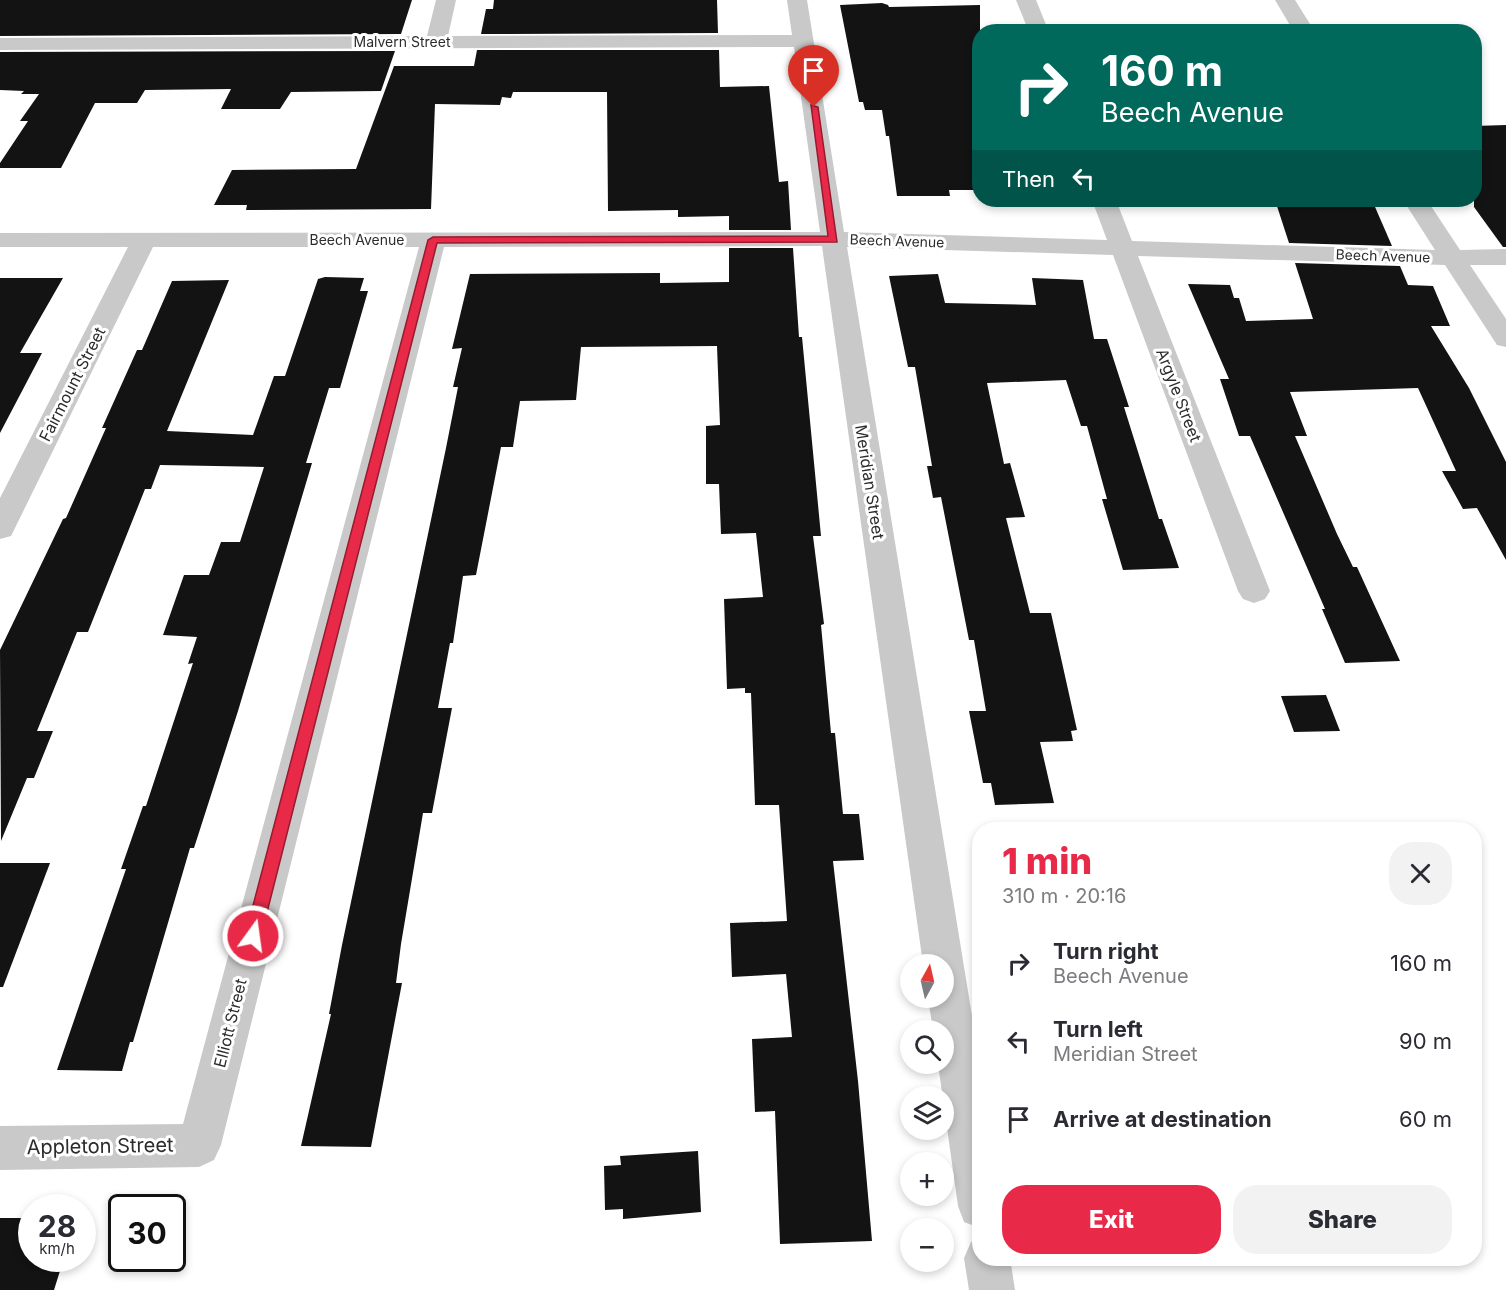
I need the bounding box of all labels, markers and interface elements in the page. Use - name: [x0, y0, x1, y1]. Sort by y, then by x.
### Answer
- street label: Malvern Street: [354, 33, 451, 50]
- pin: [788, 45, 839, 107]
- text: 160 m: [1101, 45, 1223, 96]
- icon: right: [1002, 48, 1080, 126]
- icon: arrive: [797, 54, 830, 87]
- text: Beech Avenue: [1101, 96, 1284, 129]
- icon: left: [1067, 162, 1100, 195]
- text: Then: [1002, 166, 1055, 192]
- street label: Beech Avenue: [849, 230, 945, 251]
- street label: Beech Avenue: [310, 231, 404, 248]
- street label: Beech Avenue: [1335, 245, 1431, 266]
- street label: Fairmount Street: [35, 324, 109, 444]
- street label: Argyle Street: [1152, 345, 1206, 445]
- street label: Meridian Street: [851, 423, 889, 541]
- text: 1 min: [1002, 839, 1092, 883]
- button: close: [1389, 842, 1452, 905]
- text: 310 m · 20:16: [1002, 884, 1126, 908]
- position arrow: [221, 904, 285, 968]
- text: Turn right: [1053, 938, 1159, 964]
- icon: right: [1002, 947, 1035, 980]
- text: 160 m: [1390, 950, 1452, 976]
- north arrow: [900, 954, 954, 1008]
- map controls: [900, 954, 954, 1272]
- text: Beech Avenue: [1053, 964, 1189, 988]
- street label: Elliott Street: [209, 977, 251, 1069]
- text: Turn left: [1053, 1016, 1143, 1042]
- button: search: [900, 1020, 954, 1074]
- icon: left: [1002, 1025, 1035, 1058]
- text: 90 m: [1399, 1028, 1452, 1054]
- text: Meridian Street: [1053, 1042, 1198, 1066]
- button: layers: [900, 1086, 954, 1140]
- icon: arrive: [1002, 1103, 1035, 1136]
- text: Arrive at destination: [1053, 1106, 1272, 1132]
- text: 60 m: [1399, 1106, 1452, 1132]
- street label: Appleton Street: [26, 1133, 174, 1159]
- button: +: [900, 1152, 954, 1206]
- button: Exit: [1002, 1185, 1221, 1254]
- button: Share: [1233, 1185, 1452, 1254]
- speed limit sign: 30: [108, 1194, 186, 1272]
- text: 28: [38, 1208, 76, 1244]
- button: −: [900, 1218, 954, 1272]
- text: km/h: [39, 1239, 75, 1258]

